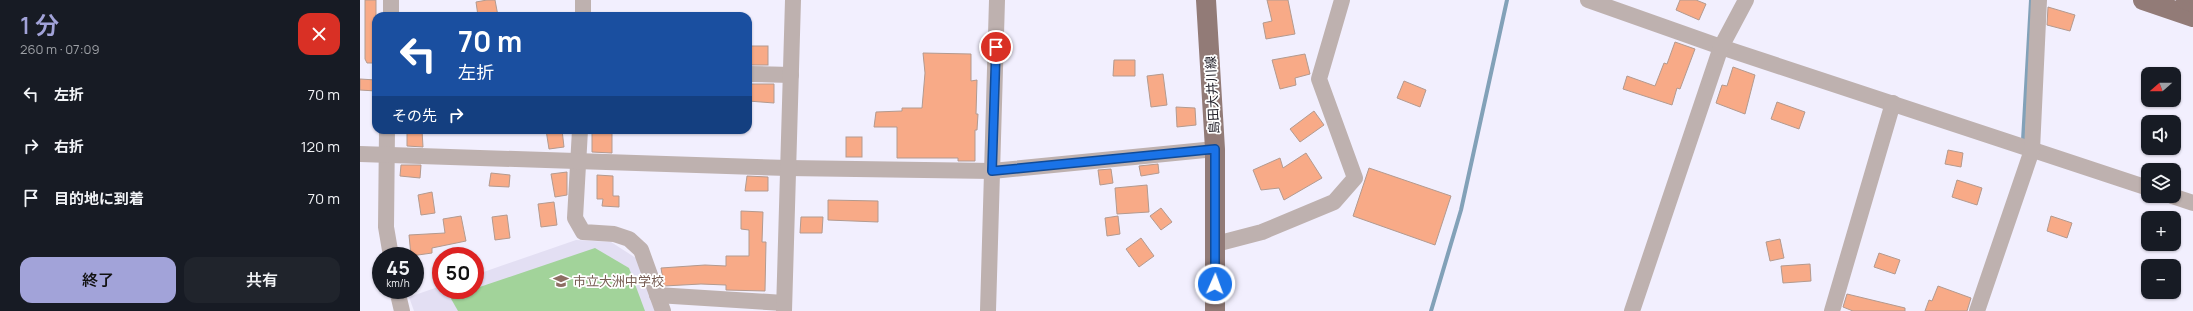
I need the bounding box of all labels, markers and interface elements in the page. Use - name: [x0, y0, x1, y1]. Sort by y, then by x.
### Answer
- text: 1 分: [20, 8, 59, 41]
- button: close: [298, 13, 340, 55]
- text: 70 m: [458, 22, 522, 60]
- icon: left: [392, 28, 444, 80]
- pin: [979, 30, 1013, 64]
- icon: arrive: [985, 36, 1007, 58]
- text: 260 m · 07:09: [20, 40, 100, 58]
- street label: 島田大井川線: [1201, 56, 1223, 134]
- text: 左折: [458, 60, 494, 84]
- north arrow: [2141, 67, 2181, 107]
- map controls: [2141, 67, 2181, 299]
- icon: left: [20, 83, 42, 105]
- text: 左折: [54, 84, 84, 105]
- text: 70 m: [308, 84, 340, 105]
- icon: right: [445, 104, 467, 126]
- text: その先: [392, 105, 437, 126]
- button: sound: [2141, 115, 2181, 155]
- icon: right: [20, 135, 42, 157]
- text: 右折: [54, 136, 84, 157]
- text: 120 m: [301, 136, 340, 157]
- button: layers: [2141, 163, 2181, 203]
- icon: arrive: [20, 187, 42, 209]
- text: 目的地に到着: [54, 188, 144, 209]
- text: 70 m: [308, 188, 340, 209]
- button: +: [2141, 211, 2181, 251]
- speed limit sign: 50: [432, 247, 484, 299]
- text: 45: [386, 254, 410, 281]
- button: 終了: [20, 257, 176, 303]
- button: 共有: [184, 257, 340, 303]
- button: −: [2141, 259, 2181, 299]
- position arrow: [1194, 263, 1236, 305]
- school or university icon: 市立大洲中学校: [552, 272, 570, 290]
- place label: 市立大洲中学校: [573, 272, 664, 290]
- text: km/h: [386, 276, 410, 290]

